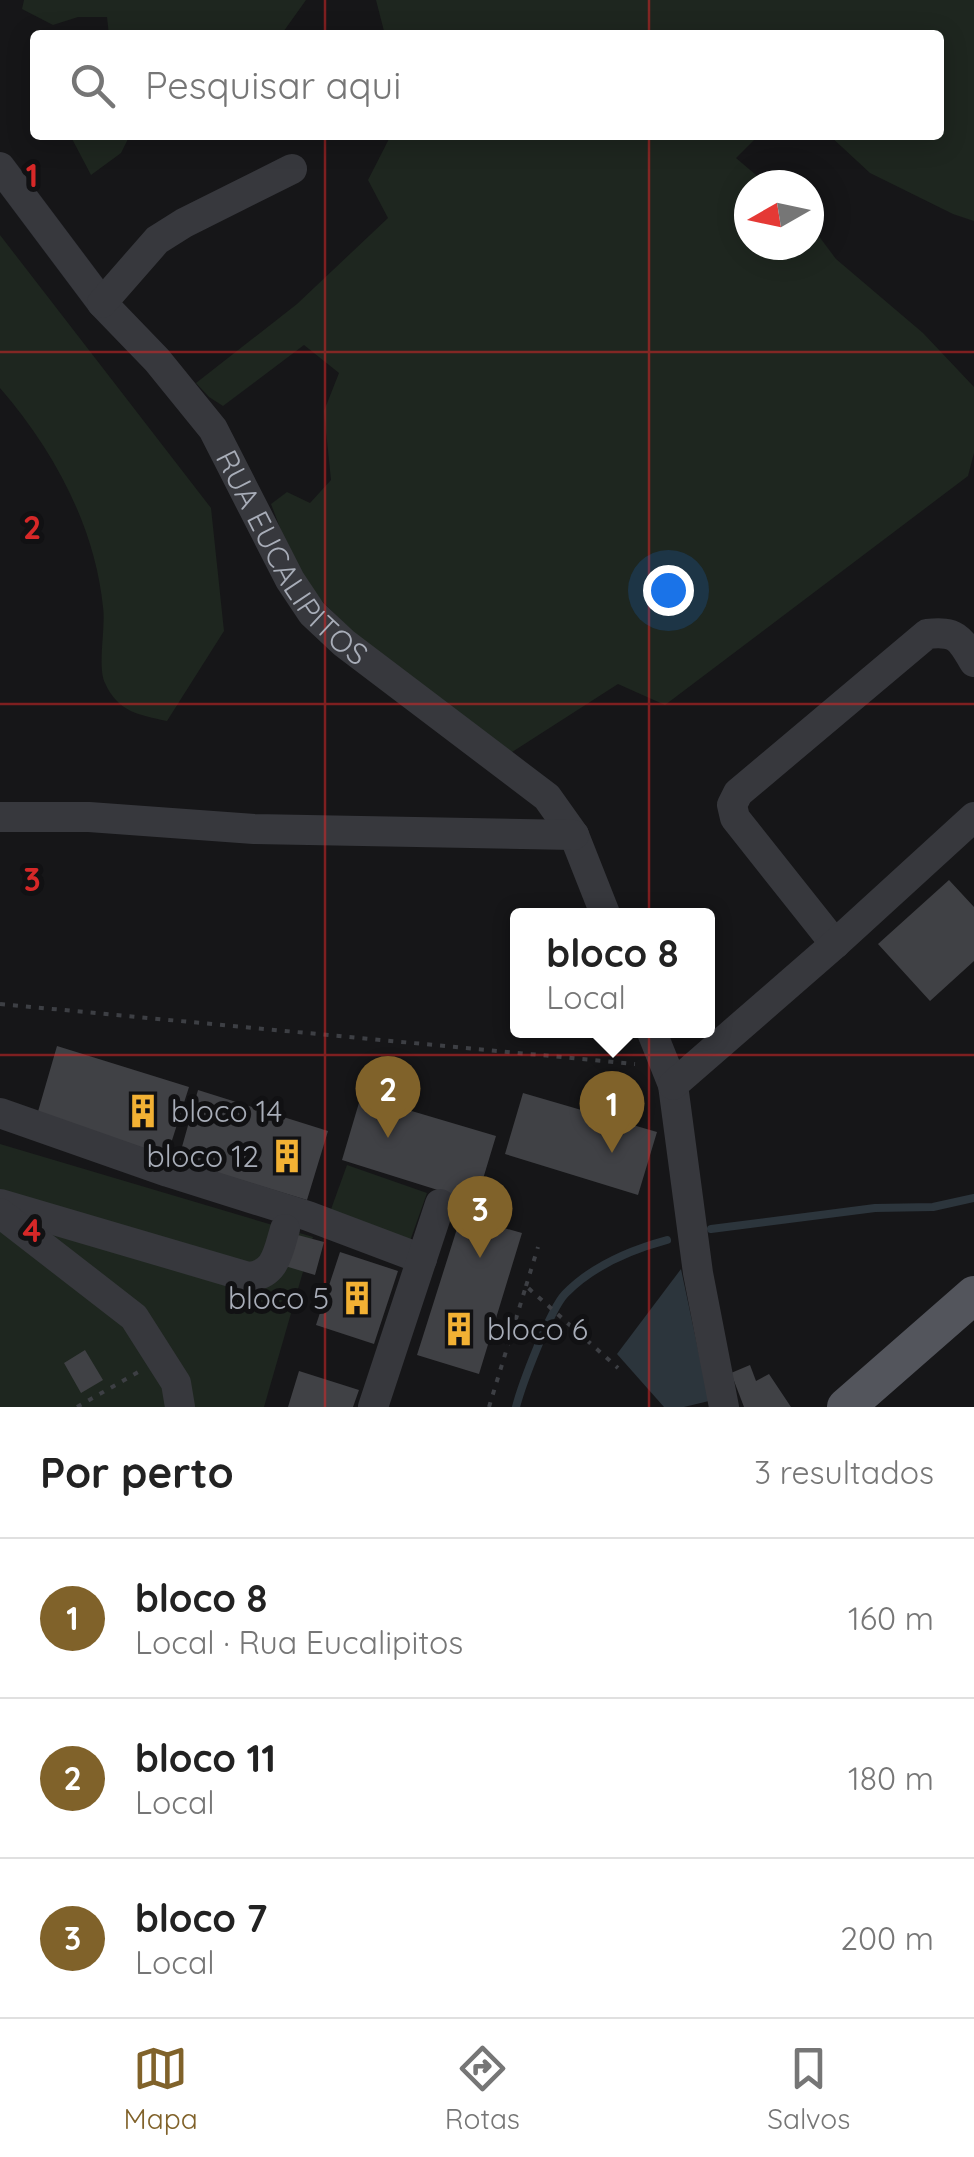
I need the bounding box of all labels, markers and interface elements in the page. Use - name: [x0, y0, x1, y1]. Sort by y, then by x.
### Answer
- search box: [30, 30, 944, 140]
- icon: search: [65, 58, 120, 113]
- text: Pesquisar aqui: [145, 61, 401, 109]
- text: 1: [26, 155, 38, 195]
- north arrow: [734, 170, 824, 260]
- street label: RUA EUCALIPITOS: [208, 443, 375, 673]
- text: 2: [23, 507, 41, 547]
- your location: [643, 565, 694, 616]
- text: 3: [23, 859, 41, 899]
- popup: [510, 908, 715, 1038]
- text: bloco 8: [546, 929, 679, 977]
- text: Local: [546, 977, 626, 1017]
- pin: 2: [356, 1056, 420, 1138]
- pin: 1: [580, 1070, 644, 1153]
- building icon: bloco 14: [124, 1092, 162, 1130]
- place label: bloco 14: [171, 1092, 282, 1130]
- place label: bloco 12: [147, 1137, 259, 1175]
- building icon: bloco 12: [268, 1137, 306, 1175]
- pin: 3: [448, 1176, 512, 1258]
- text: 4: [23, 1210, 42, 1250]
- place label: bloco 5: [228, 1279, 329, 1317]
- building icon: bloco 5: [338, 1279, 376, 1317]
- building icon: bloco 6: [440, 1310, 478, 1348]
- place label: bloco 6: [487, 1310, 588, 1348]
- text: Por perto: [40, 1446, 234, 1499]
- text: 3 resultados: [754, 1452, 934, 1492]
- text: bloco 8: [135, 1574, 267, 1622]
- text: 1: [66, 1598, 79, 1638]
- text: 160 m: [848, 1598, 934, 1638]
- text: Local · Rua Eucalipitos: [135, 1622, 463, 1662]
- text: bloco 11: [135, 1734, 276, 1782]
- text: 2: [63, 1758, 82, 1798]
- text: 180 m: [848, 1758, 934, 1798]
- text: Local: [135, 1782, 215, 1822]
- text: bloco 7: [135, 1894, 267, 1942]
- text: 3: [64, 1918, 81, 1958]
- text: 200 m: [840, 1918, 934, 1958]
- text: Local: [135, 1942, 215, 1982]
- tab: Mapa: [124, 2041, 198, 2136]
- tab: Rotas: [445, 2041, 520, 2136]
- tab: Salvos: [767, 2041, 850, 2136]

